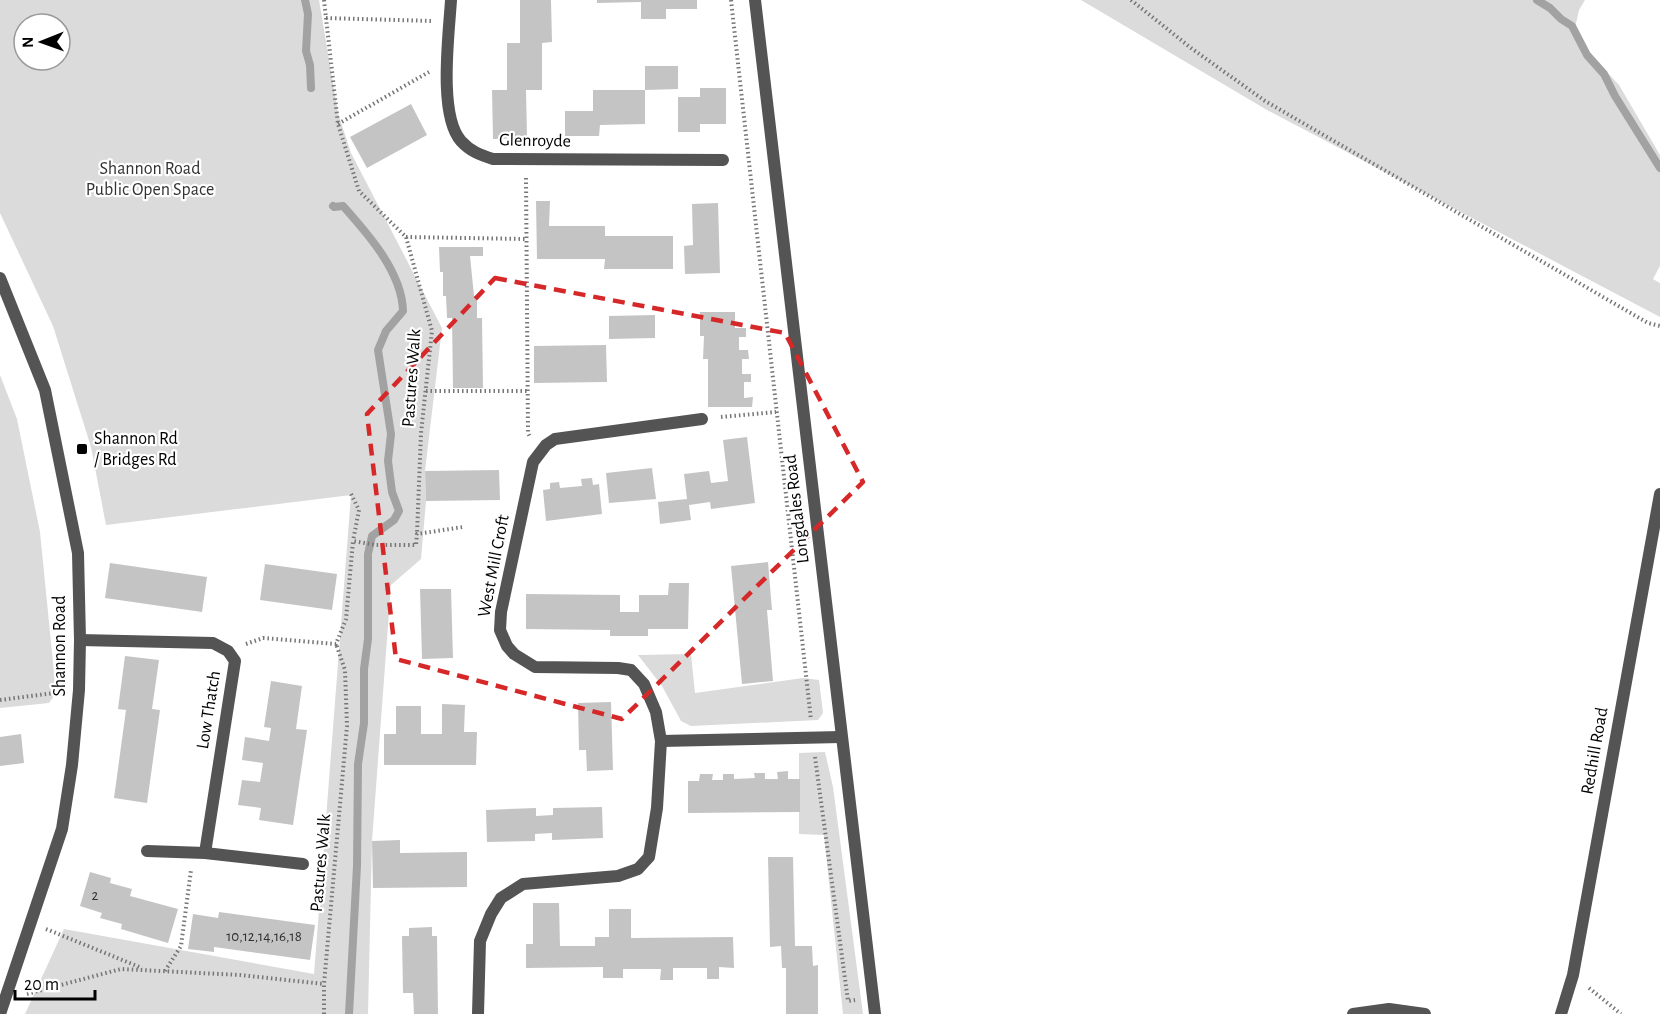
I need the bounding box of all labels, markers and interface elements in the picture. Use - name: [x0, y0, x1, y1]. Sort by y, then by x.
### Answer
- north arrow: [12, 12, 72, 72]
- text: N: [20, 37, 36, 48]
- street label: Glenroyde: [499, 131, 571, 151]
- park label: Shannon Road Public Open Space: [86, 160, 214, 199]
- street label: Pastures Walk: [400, 327, 424, 428]
- place label: Shannon Rd / Bridges Rd: [94, 430, 178, 469]
- marker: Shannon Rd / Bridges Rd: [75, 442, 89, 456]
- street label: Longdales Road: [781, 453, 813, 565]
- street label: West Mill Croft: [475, 513, 513, 619]
- street label: Shannon Road: [51, 596, 69, 696]
- street label: Low Thatch: [194, 670, 224, 750]
- street label: Redhill Road: [1578, 706, 1612, 796]
- street label: Pastures Walk: [308, 812, 334, 913]
- house number: 2: [92, 888, 99, 903]
- house number: 10,12,14,16,18: [226, 929, 302, 944]
- scale bar: [15, 963, 94, 1001]
- text: 20 m: [24, 976, 59, 994]

